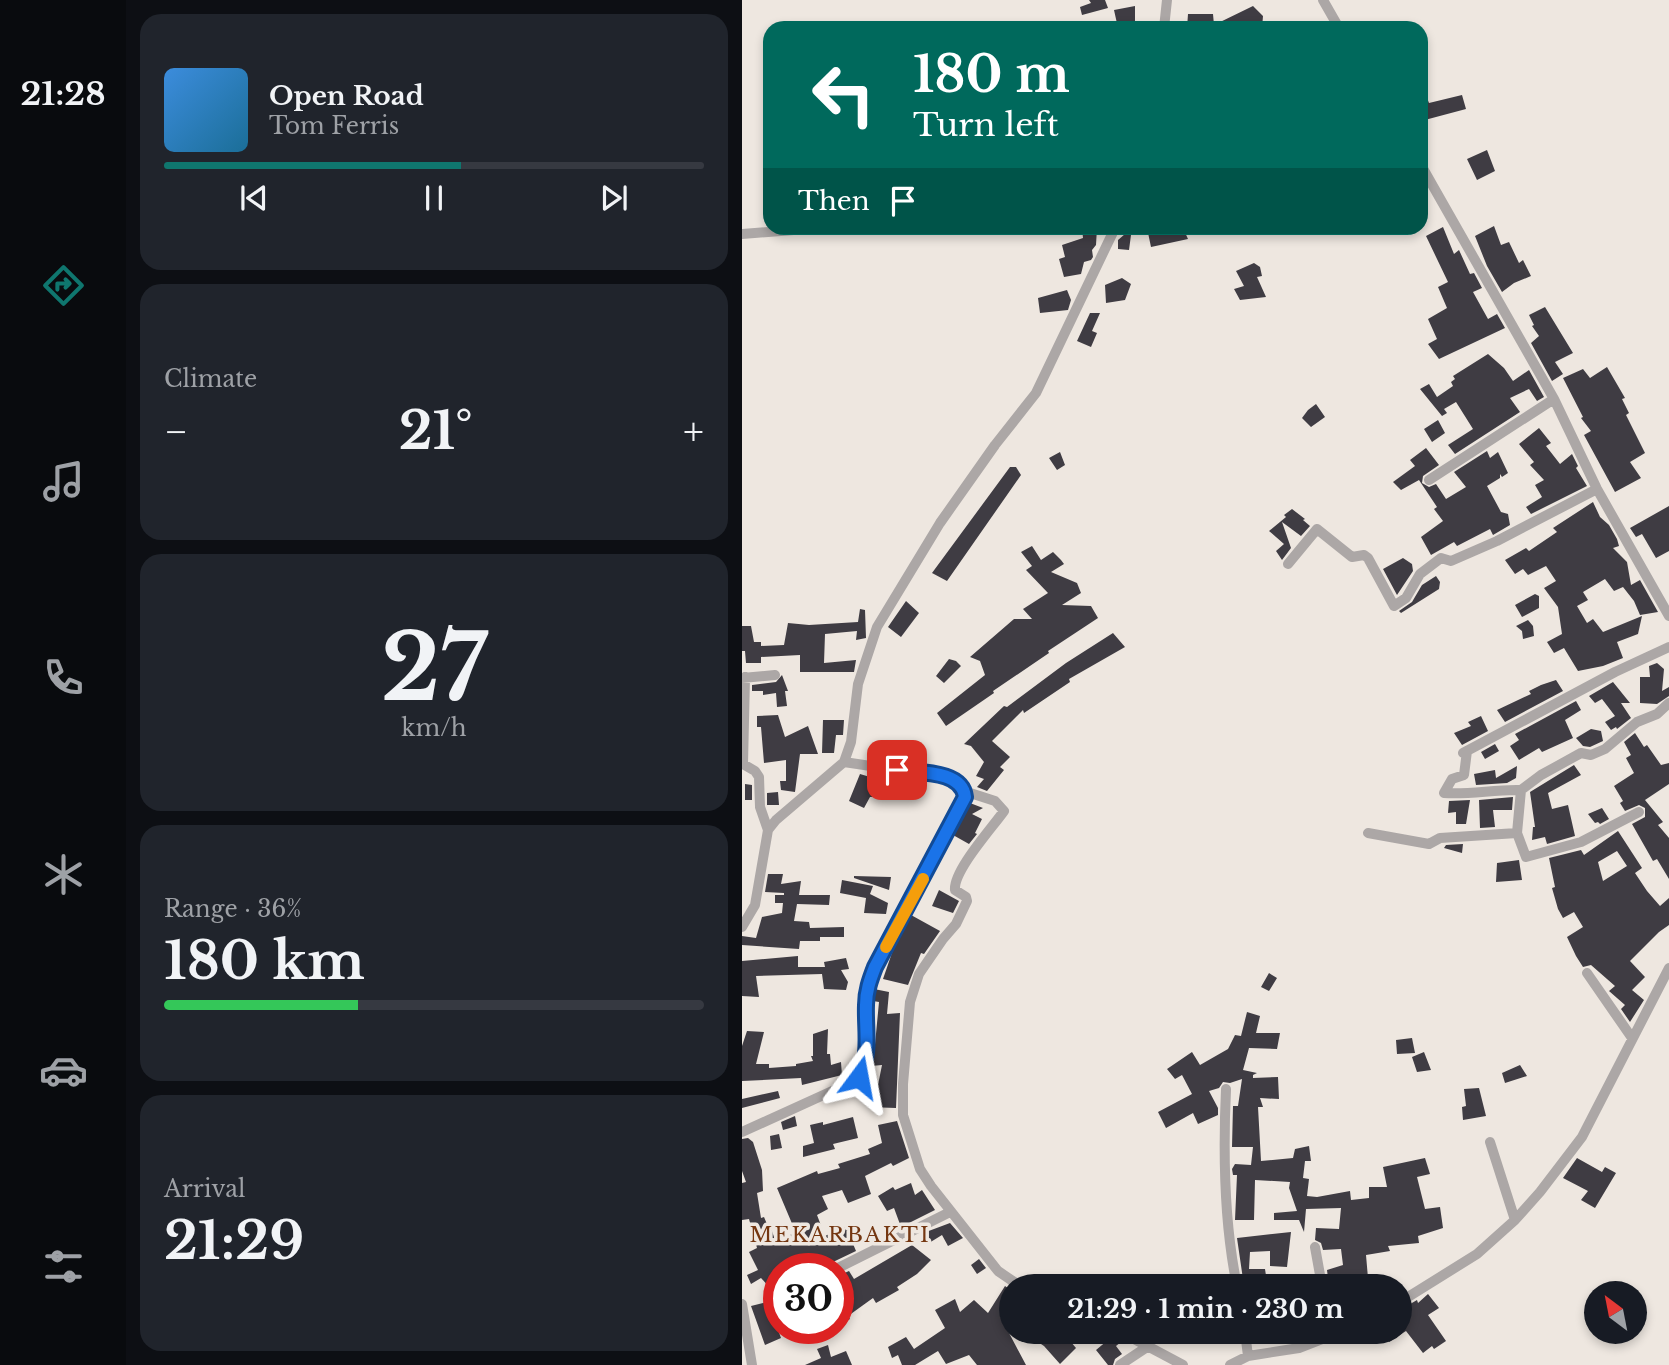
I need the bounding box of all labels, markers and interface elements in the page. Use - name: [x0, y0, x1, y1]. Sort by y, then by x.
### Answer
- text: 180 m: [913, 44, 1070, 105]
- icon: left: [798, 49, 889, 140]
- text: 21:28: [20, 74, 106, 114]
- text: Open Road: [269, 80, 424, 112]
- text: Turn left: [913, 105, 1059, 145]
- text: Tom Ferris: [269, 112, 399, 140]
- icon: previous: [235, 179, 273, 217]
- icon: pause: [415, 179, 453, 217]
- icon: next: [595, 179, 633, 217]
- icon: arrive: [884, 182, 922, 220]
- text: Then: [798, 185, 870, 217]
- icon: directions: [39, 261, 88, 310]
- text: Climate: [164, 365, 257, 393]
- text: 21°: [399, 399, 473, 463]
- text: −: [164, 408, 188, 455]
- text: +: [683, 408, 704, 455]
- icon: music: [39, 457, 88, 506]
- text: 27: [381, 612, 487, 725]
- icon: phone: [39, 653, 88, 702]
- text: km/h: [401, 714, 467, 742]
- pin: [867, 740, 927, 800]
- icon: arrive: [878, 751, 916, 789]
- icon: climate: [39, 850, 88, 899]
- text: Range · 36%: [164, 895, 302, 923]
- text: 180 km: [164, 929, 365, 993]
- position arrow: [822, 1040, 896, 1114]
- icon: car: [39, 1046, 88, 1095]
- text: Arrival: [164, 1175, 245, 1203]
- text: 21:29: [164, 1209, 304, 1273]
- district label: MEKARBAKTI: [749, 1222, 931, 1248]
- icon: filters: [39, 1242, 88, 1291]
- speed limit sign: 30: [763, 1253, 854, 1344]
- north arrow: [1584, 1281, 1647, 1344]
- map controls: [1584, 1281, 1647, 1344]
- text: 21:29 · 1 min · 230 m: [1067, 1293, 1344, 1325]

